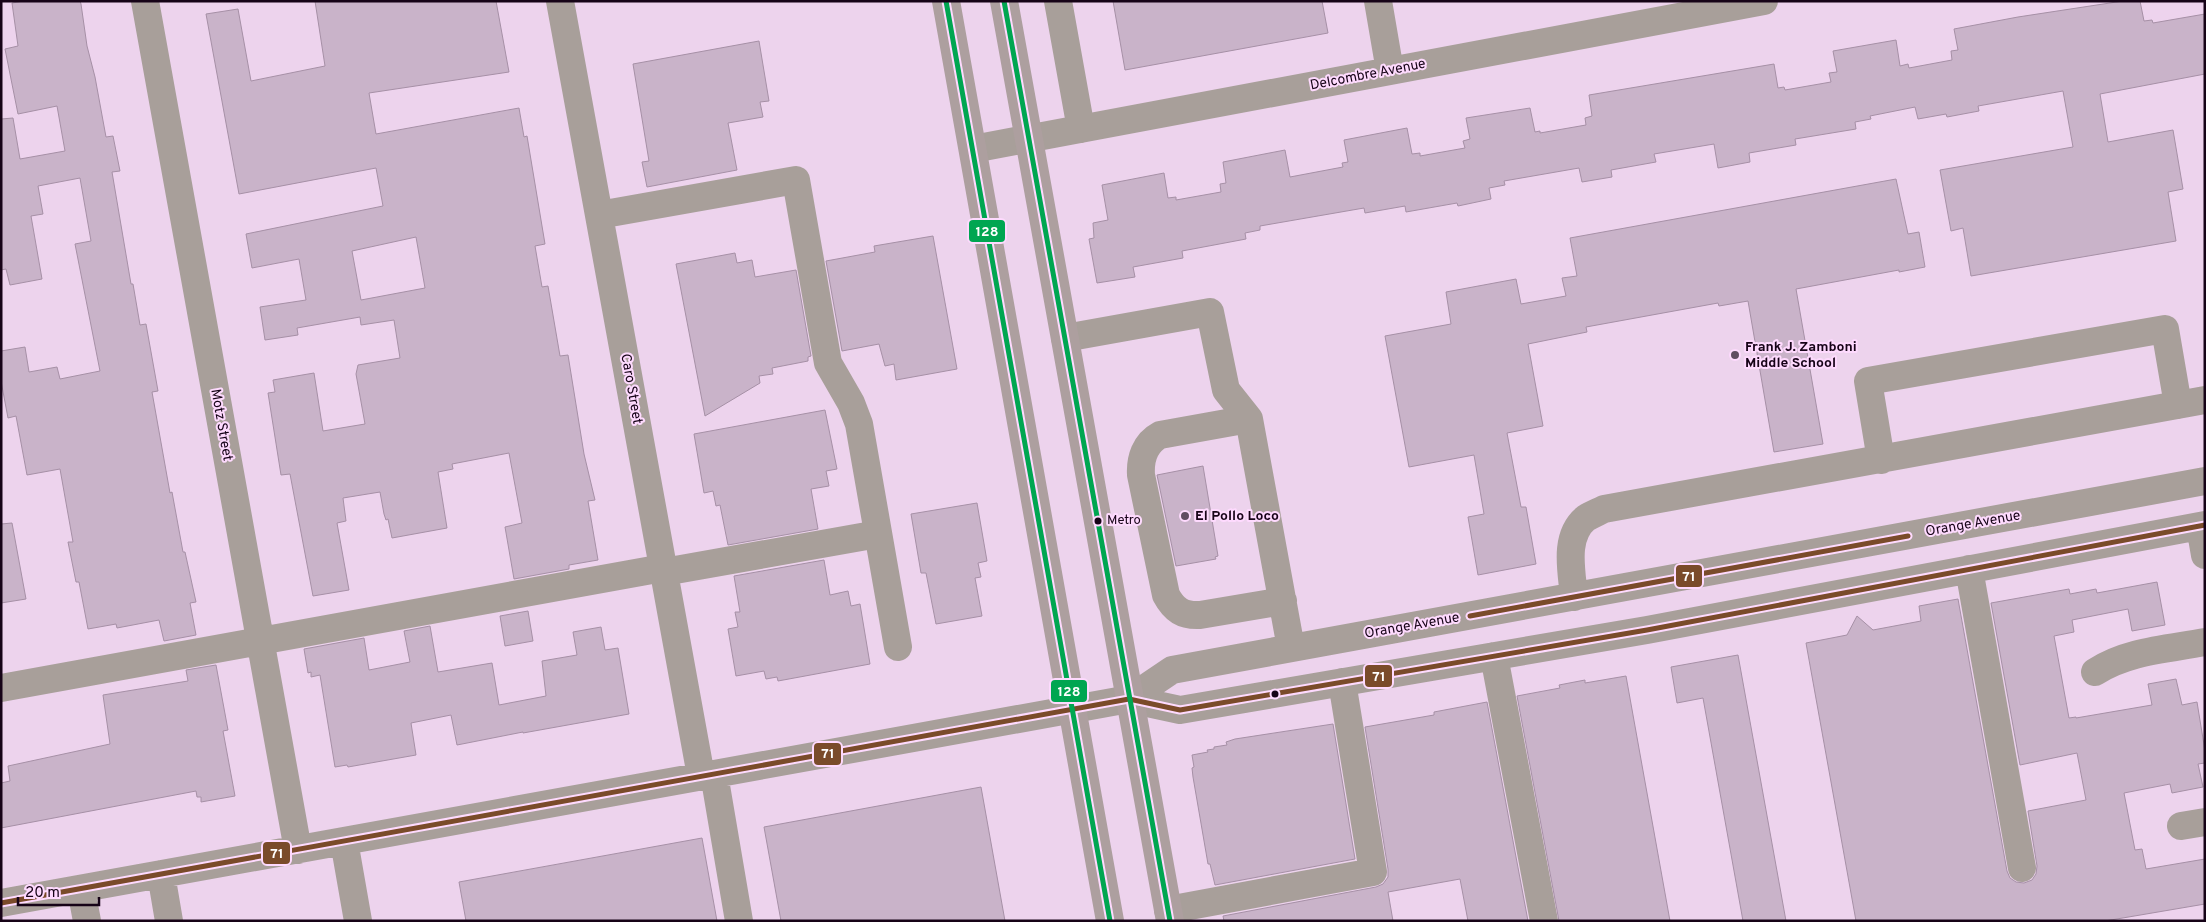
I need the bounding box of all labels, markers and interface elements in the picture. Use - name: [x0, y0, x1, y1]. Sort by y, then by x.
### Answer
- street label: Delcombre Avenue: [1309, 55, 1427, 95]
- line badge: 128: [968, 219, 1006, 243]
- text: 128: [976, 224, 998, 241]
- place label: Frank J. Zamboni Middle School: [1745, 339, 1857, 372]
- marker: Frank J. Zamboni Middle School: [1729, 349, 1741, 361]
- street label: Caro Street: [616, 352, 646, 426]
- street label: Motz Street: [206, 388, 236, 462]
- street label: Orange Avenue: [1924, 507, 2022, 541]
- place label: El Pollo Loco: [1195, 508, 1279, 525]
- marker: El Pollo Loco: [1179, 510, 1191, 522]
- place label: Metro: [1107, 513, 1141, 529]
- marker: Metro: [1093, 516, 1103, 526]
- line badge: 71: [1675, 564, 1703, 588]
- text: 71: [1682, 569, 1696, 586]
- street label: Orange Avenue: [1363, 609, 1461, 643]
- line badge: 71: [1364, 664, 1393, 688]
- text: 71: [1372, 669, 1386, 686]
- line badge: 128: [1050, 679, 1088, 703]
- text: 128: [1058, 684, 1080, 701]
- unlabelled marker: [1270, 689, 1280, 699]
- line badge: 71: [813, 742, 842, 766]
- text: 71: [821, 746, 835, 763]
- line badge: 71: [262, 841, 291, 865]
- text: 71: [270, 846, 284, 863]
- scale bar: [18, 874, 99, 906]
- text: 20 m: [25, 884, 60, 903]

